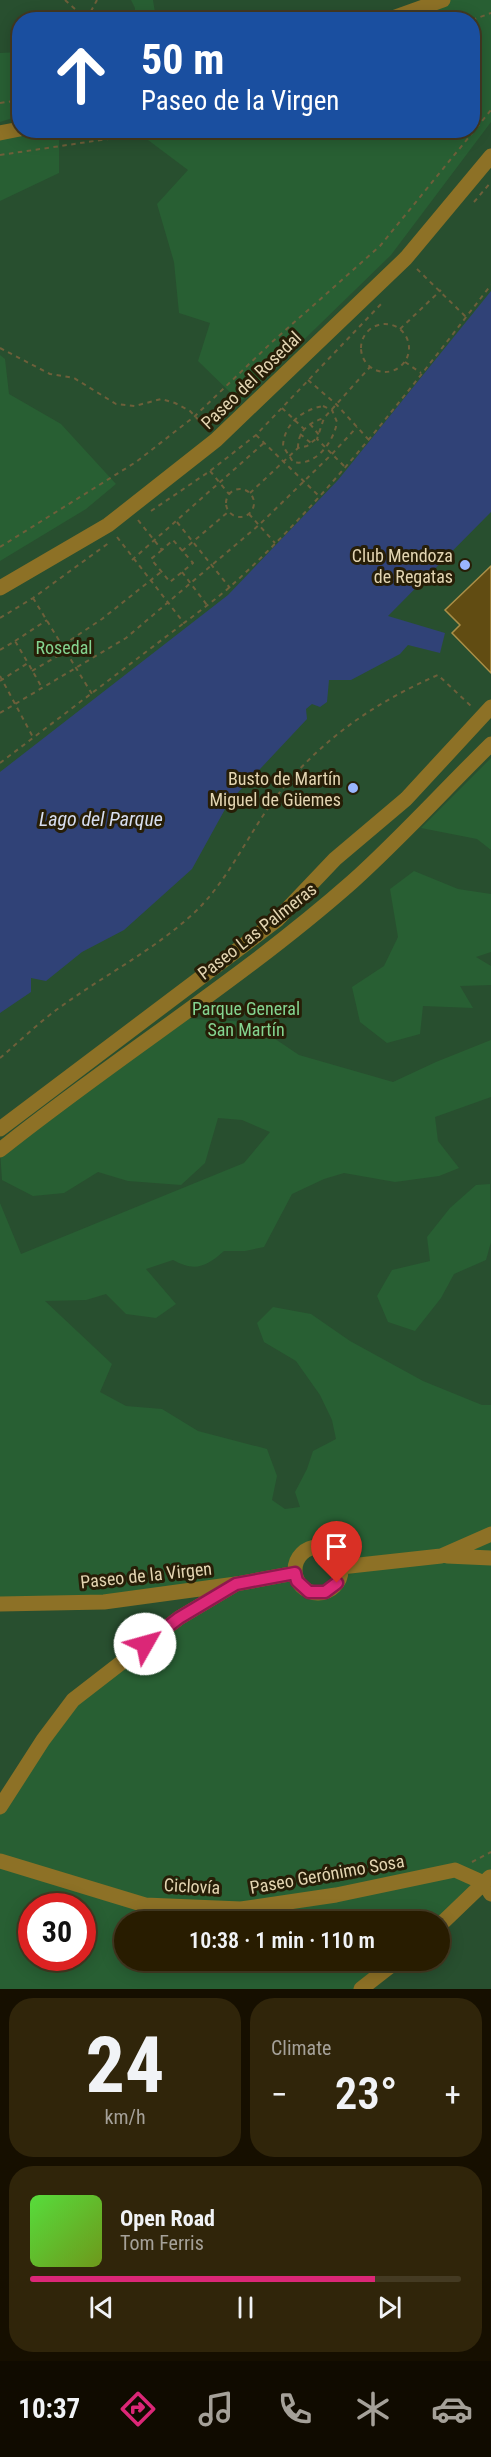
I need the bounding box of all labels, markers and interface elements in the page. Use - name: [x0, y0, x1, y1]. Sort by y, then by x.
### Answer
- text: 50 m: [141, 35, 224, 84]
- icon: ahead: [42, 36, 120, 114]
- text: Paseo de la Virgen: [141, 85, 339, 117]
- street label: Paseo del Rosedal: [197, 327, 305, 433]
- place label: Club Mendoza de Regatas: [352, 545, 453, 587]
- marker: Club Mendoza de Regatas: [458, 558, 472, 572]
- park label: Rosedal: [36, 637, 92, 658]
- place label: Busto de Martín Miguel de Güemes: [210, 768, 341, 810]
- marker: Busto de Martín Miguel de Güemes: [346, 781, 360, 795]
- water label: Lago del Parque: [39, 807, 163, 831]
- street label: Paseo Las Palmeras: [194, 878, 320, 984]
- park label: Parque General San Martín: [192, 998, 300, 1040]
- pin: [311, 1521, 362, 1583]
- icon: arrive: [320, 1530, 353, 1563]
- street label: Paseo de la Virgen: [79, 1558, 213, 1592]
- position arrow: [113, 1612, 177, 1676]
- street label: Paseo Gerónimo Sosa: [248, 1850, 406, 1898]
- street label: Ciclovía: [163, 1874, 221, 1898]
- speed limit sign: 30: [18, 1893, 96, 1971]
- text: 10:38 · 1 min · 110 m: [189, 1928, 375, 1953]
- text: 24: [86, 2020, 164, 2111]
- text: Climate: [271, 2036, 331, 2060]
- text: 23°: [335, 2067, 397, 2120]
- text: −: [271, 2075, 288, 2114]
- text: +: [445, 2075, 461, 2114]
- text: km/h: [104, 2105, 146, 2129]
- text: Open Road: [120, 2206, 215, 2231]
- text: Tom Ferris: [120, 2231, 204, 2255]
- icon: previous: [85, 2291, 118, 2324]
- icon: pause: [229, 2291, 262, 2324]
- icon: next: [373, 2291, 406, 2324]
- icon: directions: [117, 2388, 159, 2430]
- icon: music: [195, 2388, 237, 2430]
- icon: phone: [274, 2388, 316, 2430]
- icon: climate: [352, 2388, 394, 2430]
- icon: car: [431, 2388, 473, 2430]
- text: 10:37: [18, 2393, 80, 2425]

